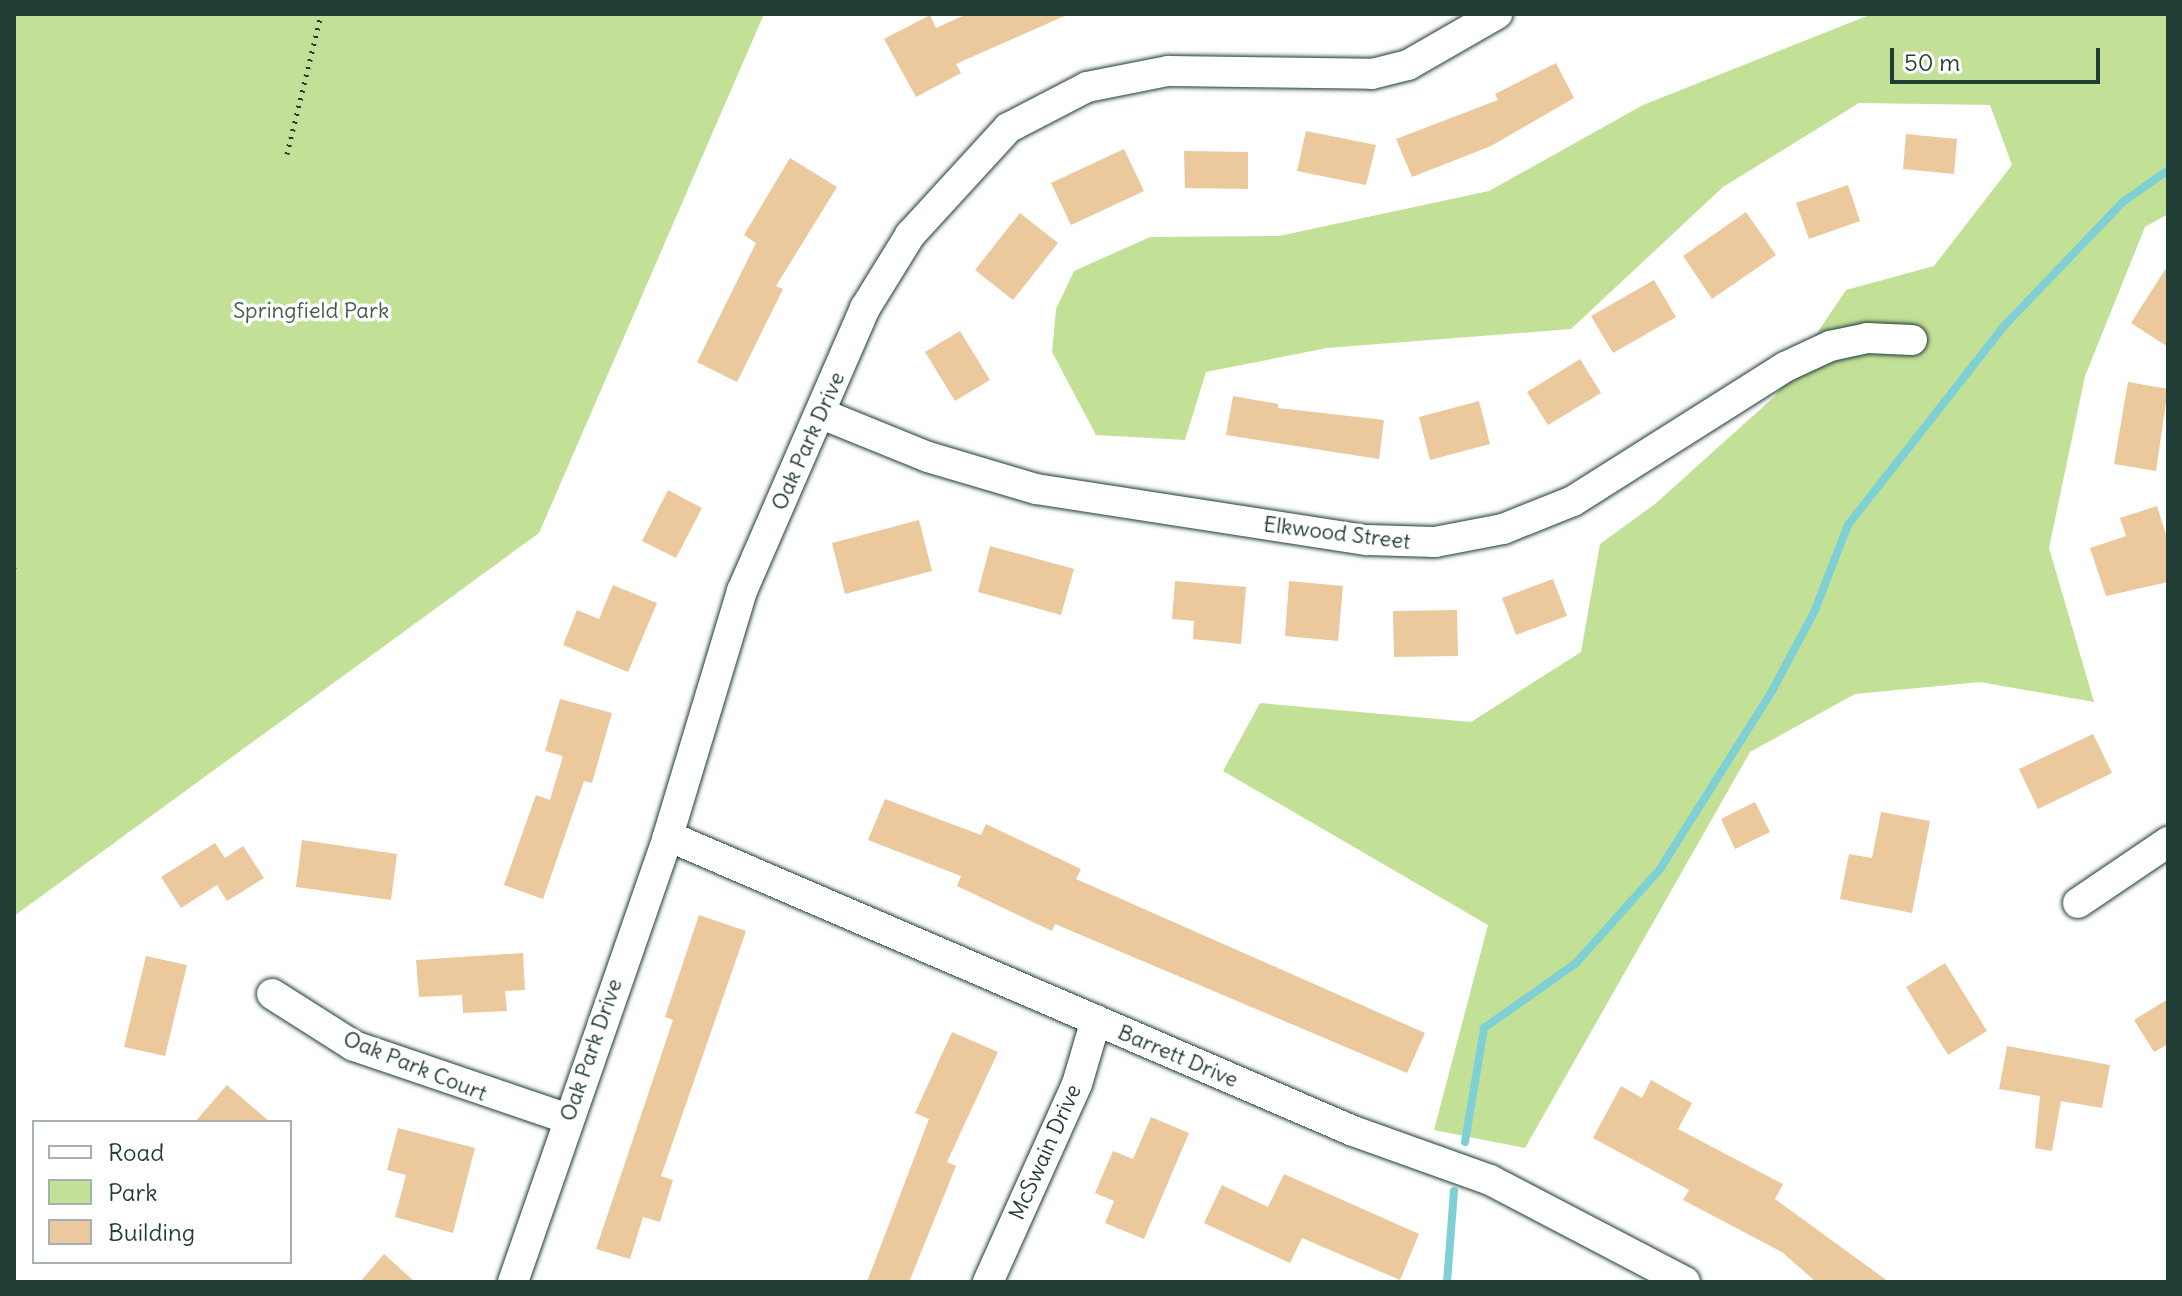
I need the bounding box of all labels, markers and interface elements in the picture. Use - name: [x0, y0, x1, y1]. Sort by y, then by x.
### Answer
- scale bar: [1894, 32, 2104, 82]
- text: 50 m: [1904, 47, 1960, 77]
- park label: Springfield Park: [233, 298, 389, 324]
- street label: Oak Park Drive: [766, 368, 850, 514]
- street label: Elkwood Street: [1262, 511, 1412, 555]
- street label: Oak Park Drive: [554, 975, 628, 1125]
- street label: Barrett Drive: [1114, 1019, 1242, 1093]
- street label: Oak Park Court: [339, 1025, 491, 1107]
- street label: McSwain Drive: [1003, 1080, 1087, 1224]
- legend: [32, 1120, 292, 1264]
- text: Road: [108, 1137, 164, 1167]
- text: Park: [108, 1177, 158, 1207]
- text: Building: [108, 1217, 195, 1247]

